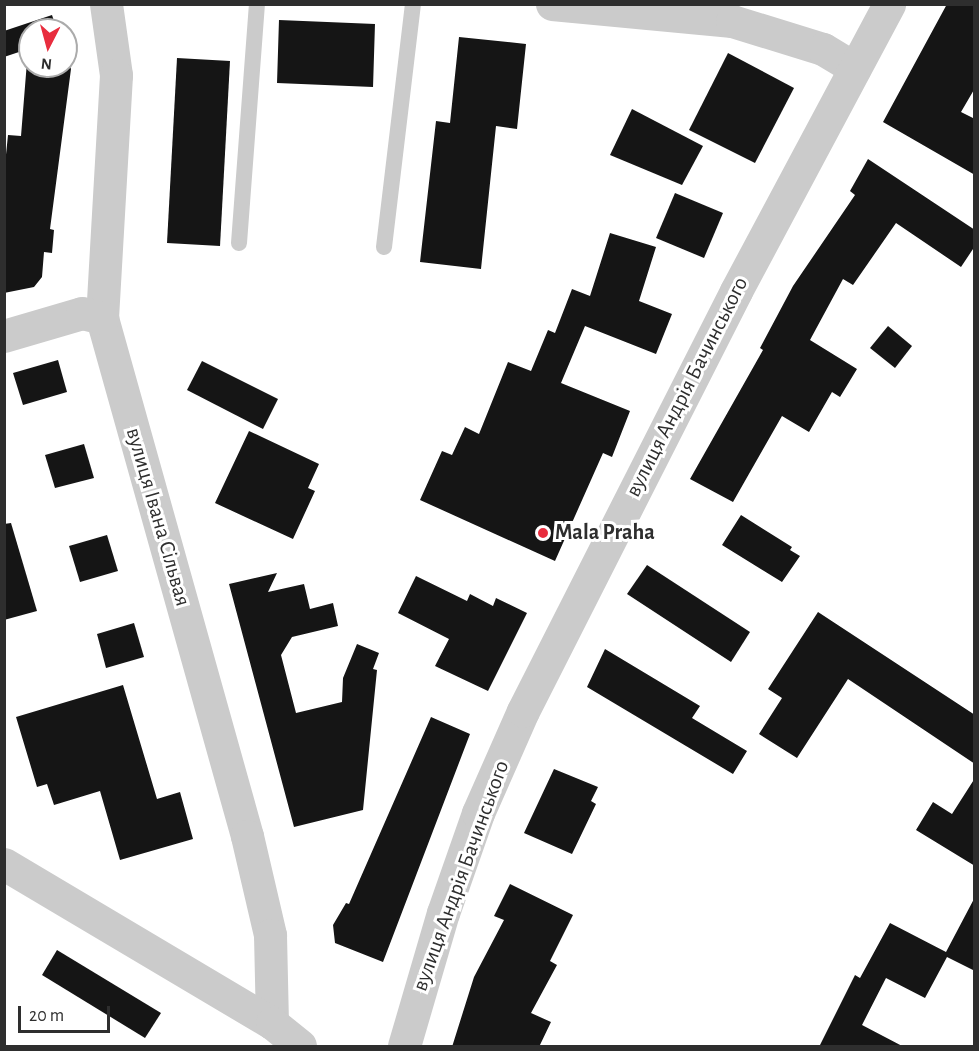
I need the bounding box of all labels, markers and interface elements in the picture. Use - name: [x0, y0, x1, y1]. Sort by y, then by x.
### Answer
- north arrow: [18, 18, 78, 78]
- text: N: [40, 55, 53, 72]
- street label: вулиця Андрія Бачинського: [620, 273, 754, 501]
- street label: вулиця Івана Сільвая: [120, 425, 196, 609]
- place label: Mala Praha: [555, 520, 655, 546]
- marker: Mala Praha: [536, 526, 550, 540]
- street label: вулиця Андрія Бачинського: [407, 757, 515, 995]
- scale bar: [21, 994, 112, 1032]
- text: 20 m: [29, 1007, 64, 1025]

